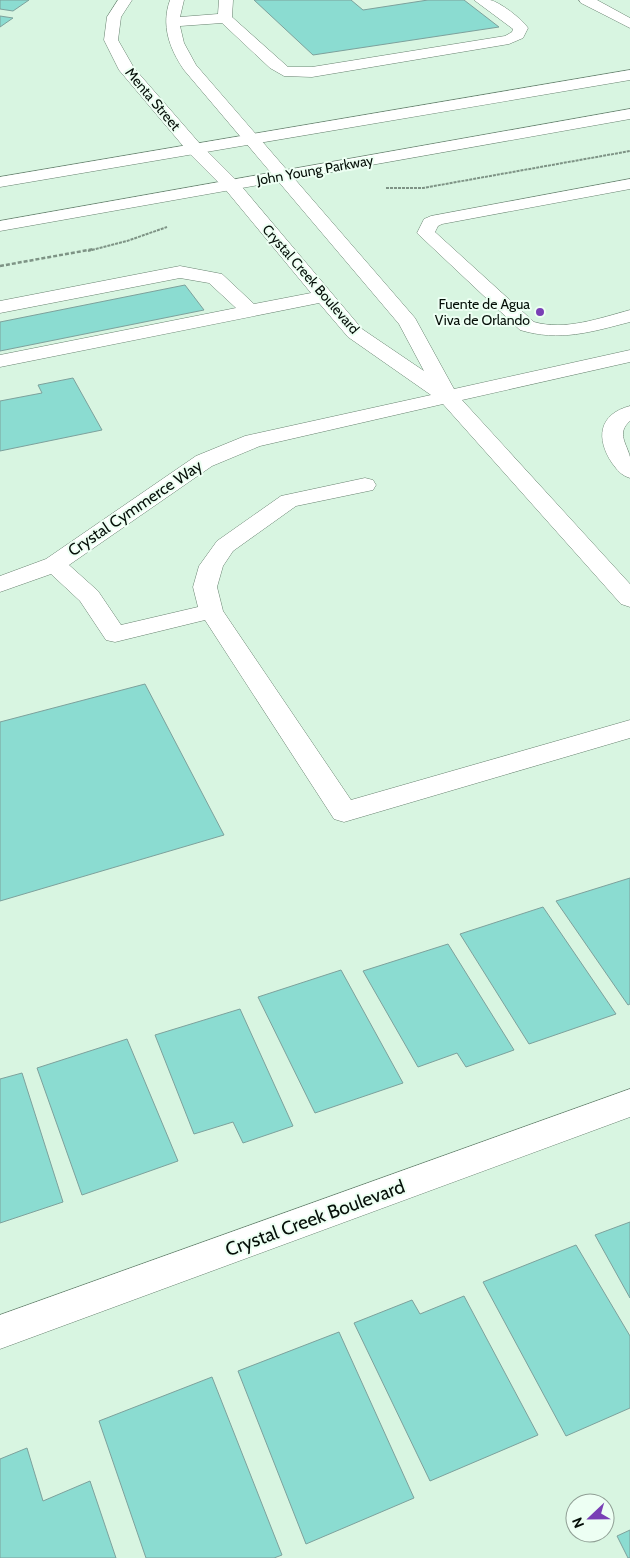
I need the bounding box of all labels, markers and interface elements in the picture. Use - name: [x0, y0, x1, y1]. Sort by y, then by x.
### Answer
- street label: Menta Street: [121, 64, 185, 134]
- street label: John Young Parkway: [254, 151, 375, 189]
- street label: Crystal Creek Boulevard: [258, 220, 364, 338]
- place label: Fuente de Agua Viva de Orlando: [435, 295, 530, 329]
- marker: Fuente de Agua Viva de Orlando: [534, 306, 546, 318]
- street label: Crystal Cymmerce Way: [64, 456, 206, 560]
- street label: Crystal Creek Boulevard: [222, 1175, 408, 1261]
- north arrow: [565, 1493, 615, 1543]
- text: N: [568, 1515, 588, 1531]

